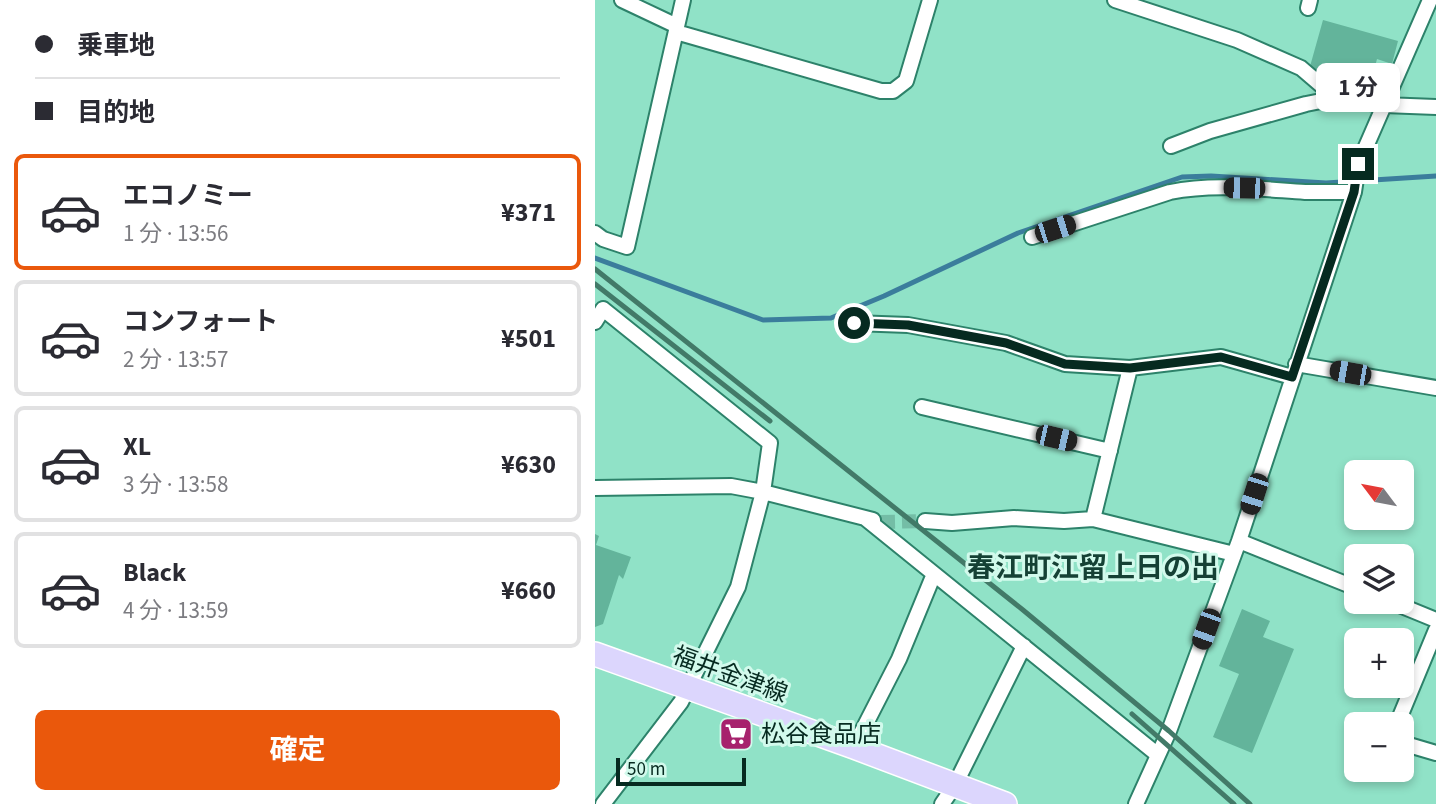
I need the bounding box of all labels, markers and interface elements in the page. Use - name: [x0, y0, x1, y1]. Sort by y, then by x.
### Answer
- text: 乗車地: [77, 27, 155, 64]
- callout: 1 分: [1316, 62, 1400, 111]
- text: 1 分: [1338, 71, 1378, 104]
- text: 目的地: [77, 94, 155, 131]
- route end: [1342, 148, 1374, 180]
- text: エコノミー: [123, 177, 253, 214]
- car: [1223, 177, 1266, 199]
- icon: car: [39, 181, 102, 244]
- text: ¥371: [501, 194, 556, 231]
- car: [1032, 213, 1079, 245]
- text: 1 分 · 13:56: [123, 217, 228, 250]
- text: コンフォート: [123, 303, 278, 340]
- icon: car: [39, 307, 102, 370]
- route start: [838, 307, 870, 339]
- text: ¥501: [501, 320, 556, 357]
- text: 2 分 · 13:57: [123, 343, 228, 376]
- car: [1328, 359, 1373, 387]
- car: [1034, 423, 1079, 453]
- text: XL: [123, 428, 151, 465]
- icon: car: [39, 433, 102, 496]
- text: ¥630: [501, 446, 556, 483]
- north arrow: [1344, 460, 1414, 530]
- map controls: [1344, 460, 1414, 782]
- text: 3 分 · 13:58: [123, 468, 228, 501]
- car: [1238, 471, 1271, 517]
- button: layers: [1344, 544, 1414, 614]
- district label: 春江町江留上日の出: [967, 548, 1219, 588]
- text: Black: [123, 554, 186, 591]
- icon: car: [39, 559, 102, 622]
- text: ¥660: [501, 572, 556, 609]
- text: 4 分 · 13:59: [123, 594, 228, 627]
- car: [1189, 606, 1224, 652]
- button: +: [1344, 628, 1414, 698]
- street label: 福井金津線: [668, 638, 792, 712]
- button: 確定: [35, 710, 560, 790]
- button: −: [1344, 712, 1414, 782]
- supermarket icon: 松谷食品店: [717, 715, 755, 753]
- place label: 松谷食品店: [761, 717, 881, 752]
- scale bar: [616, 755, 745, 787]
- text: 50 m: [627, 756, 665, 783]

